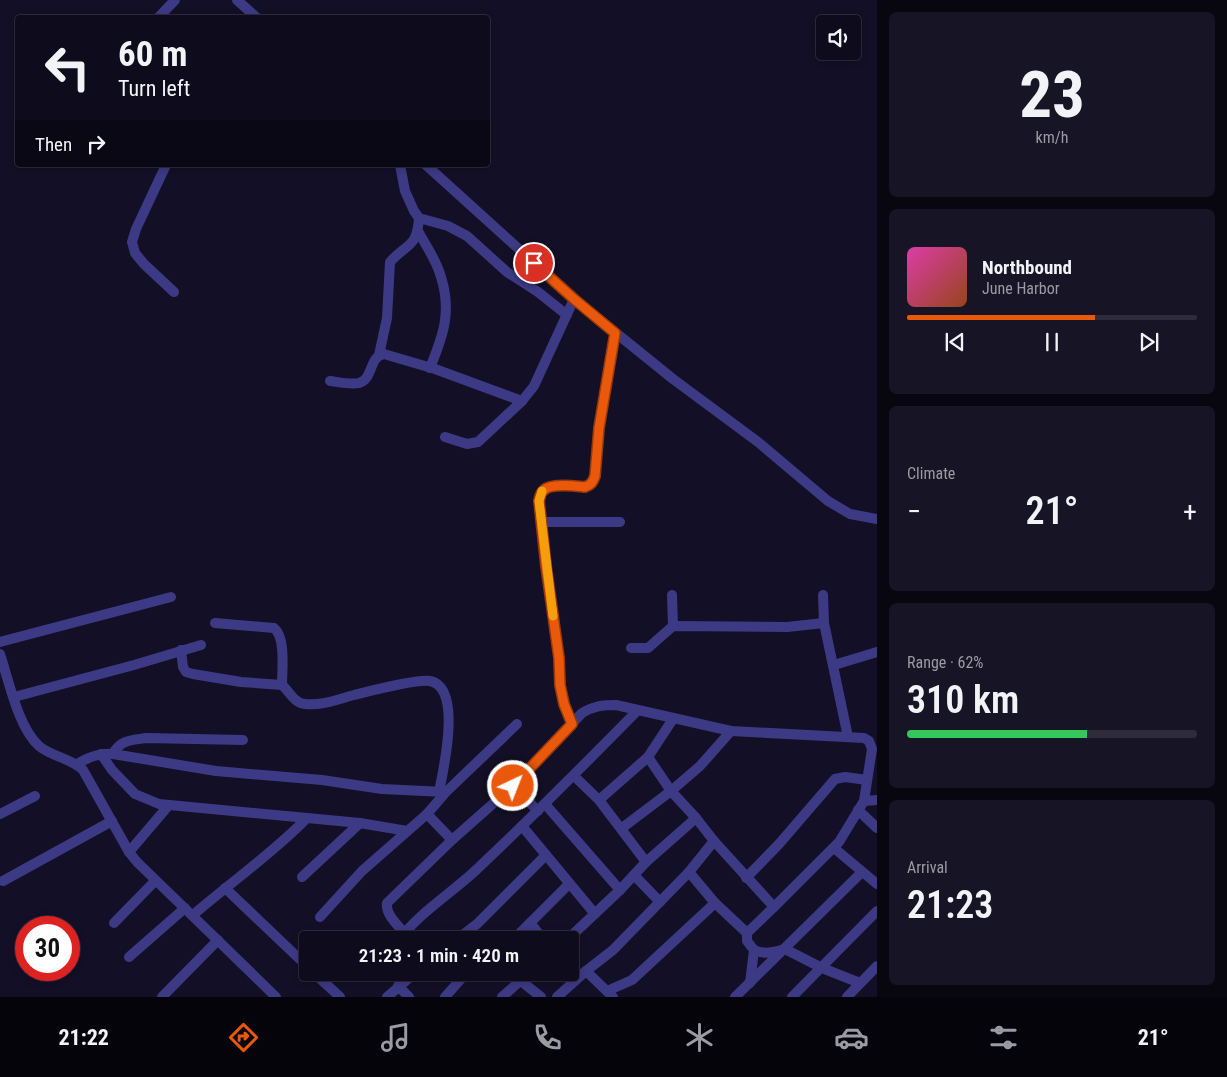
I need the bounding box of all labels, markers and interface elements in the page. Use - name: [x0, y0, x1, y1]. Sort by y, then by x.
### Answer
- map controls: [816, 15, 861, 60]
- button: sound: [816, 15, 861, 60]
- text: 60 m: [118, 34, 187, 75]
- icon: left: [35, 35, 100, 100]
- text: 23: [1019, 57, 1085, 133]
- text: Turn left: [118, 76, 190, 101]
- text: km/h: [1036, 128, 1068, 147]
- icon: right: [82, 130, 110, 158]
- text: Then: [35, 133, 72, 156]
- pin: [513, 242, 555, 284]
- icon: arrive: [520, 249, 548, 277]
- text: Northbound: [982, 256, 1072, 279]
- text: June Harbor: [982, 279, 1060, 298]
- icon: previous: [941, 328, 969, 356]
- icon: pause: [1038, 328, 1066, 356]
- icon: next: [1135, 328, 1163, 356]
- text: Climate: [907, 464, 955, 483]
- text: 21°: [1026, 489, 1078, 533]
- text: −: [907, 495, 921, 528]
- text: +: [1183, 495, 1197, 528]
- text: Range · 62%: [907, 653, 983, 672]
- text: 310 km: [907, 678, 1019, 722]
- position arrow: [486, 759, 538, 811]
- text: Arrival: [907, 858, 948, 877]
- text: 21:23: [907, 883, 993, 927]
- speed limit sign: 30: [15, 916, 80, 981]
- text: 21:23 · 1 min · 420 m: [359, 944, 519, 967]
- icon: directions: [226, 1020, 261, 1055]
- icon: music: [378, 1020, 413, 1055]
- icon: phone: [530, 1020, 565, 1055]
- icon: climate: [682, 1020, 717, 1055]
- icon: car: [834, 1020, 869, 1055]
- icon: filters: [986, 1020, 1021, 1055]
- text: 21:22: [58, 1025, 109, 1050]
- text: 21°: [1138, 1025, 1168, 1050]

